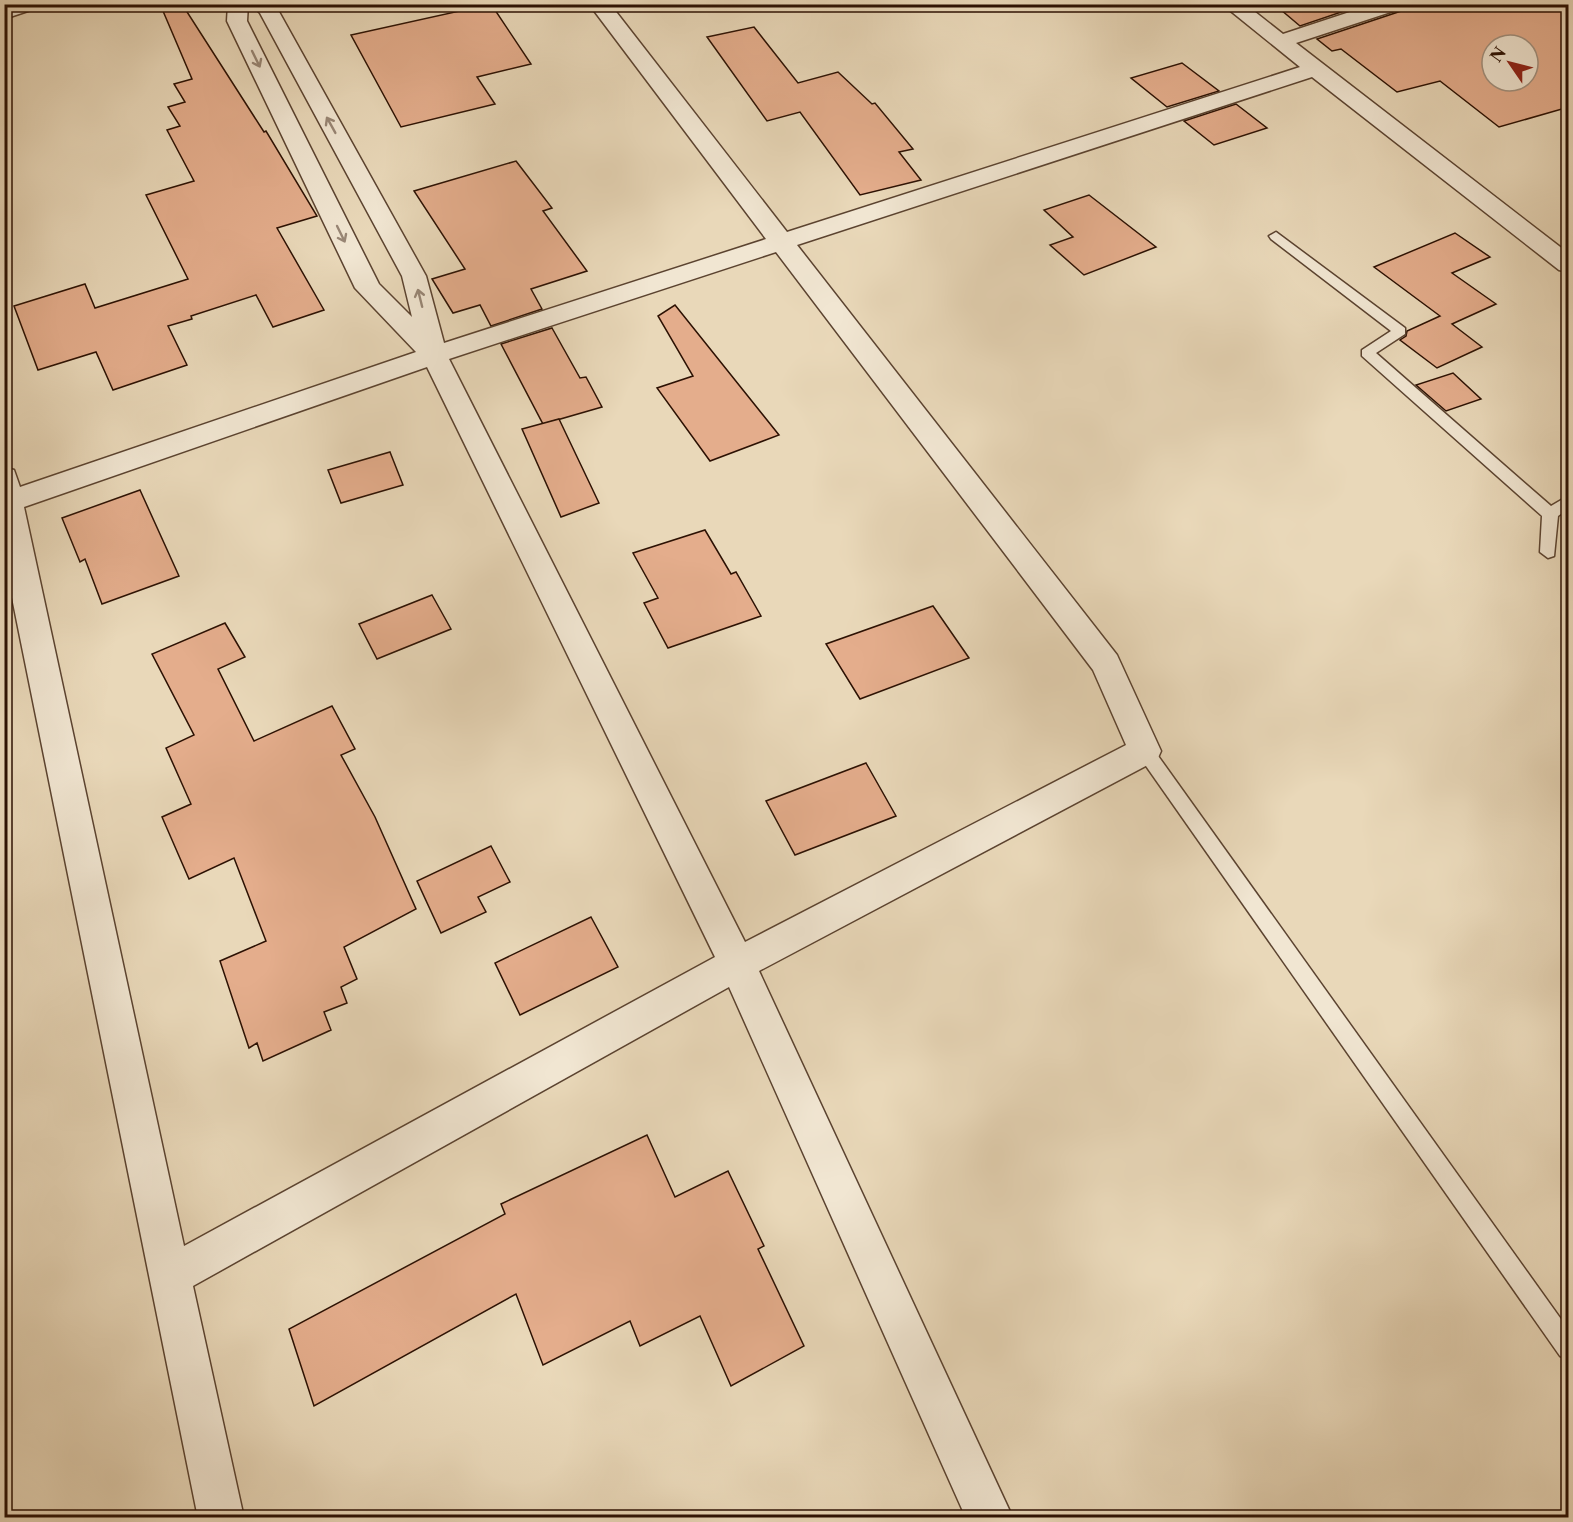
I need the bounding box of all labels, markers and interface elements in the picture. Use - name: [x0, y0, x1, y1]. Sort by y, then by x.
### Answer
- north arrow: [1480, 33, 1540, 93]
- text: N: [1486, 43, 1510, 66]
- one-way arrow: [250, 49, 262, 67]
- one-way arrow: [325, 117, 337, 134]
- one-way arrow: [336, 224, 348, 242]
- one-way arrow: [413, 289, 425, 308]

